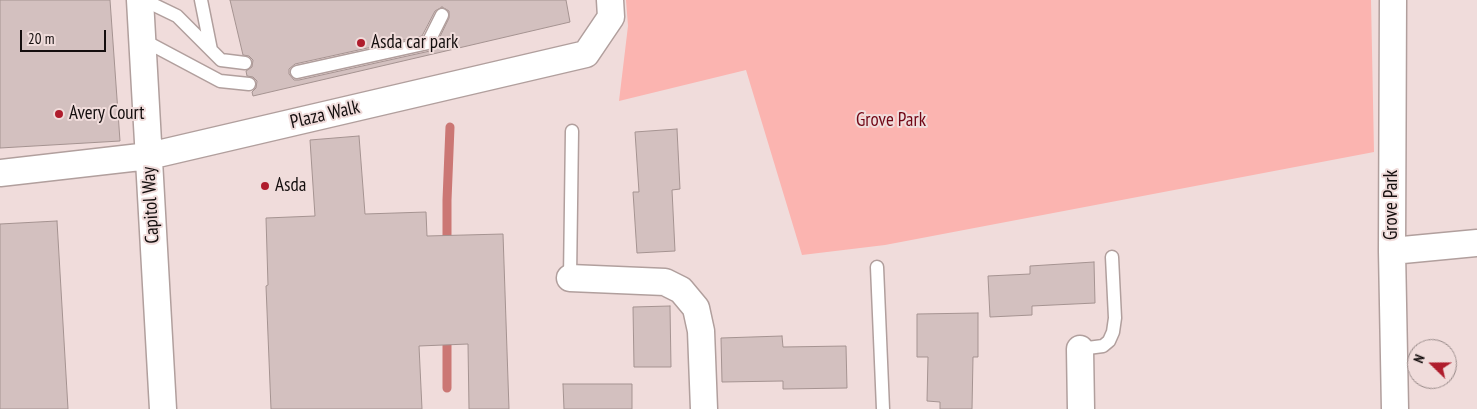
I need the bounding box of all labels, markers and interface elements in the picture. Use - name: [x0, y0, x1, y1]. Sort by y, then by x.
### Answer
- scale bar: [22, 20, 109, 52]
- text: 20 m: [28, 29, 54, 48]
- place label: Asda car park: [371, 32, 458, 54]
- marker: Asda car park: [355, 37, 367, 49]
- street label: Plaza Walk: [288, 96, 362, 134]
- place label: Avery Court: [69, 103, 145, 125]
- marker: Avery Court: [53, 108, 65, 120]
- park label: Grove Park: [856, 110, 926, 132]
- street label: Capitol Way: [138, 166, 164, 244]
- street label: Grove Park: [1381, 170, 1403, 240]
- place label: Asda: [275, 175, 306, 197]
- marker: Asda: [259, 180, 271, 192]
- north arrow: [1407, 339, 1457, 389]
- text: N: [1409, 352, 1429, 366]

